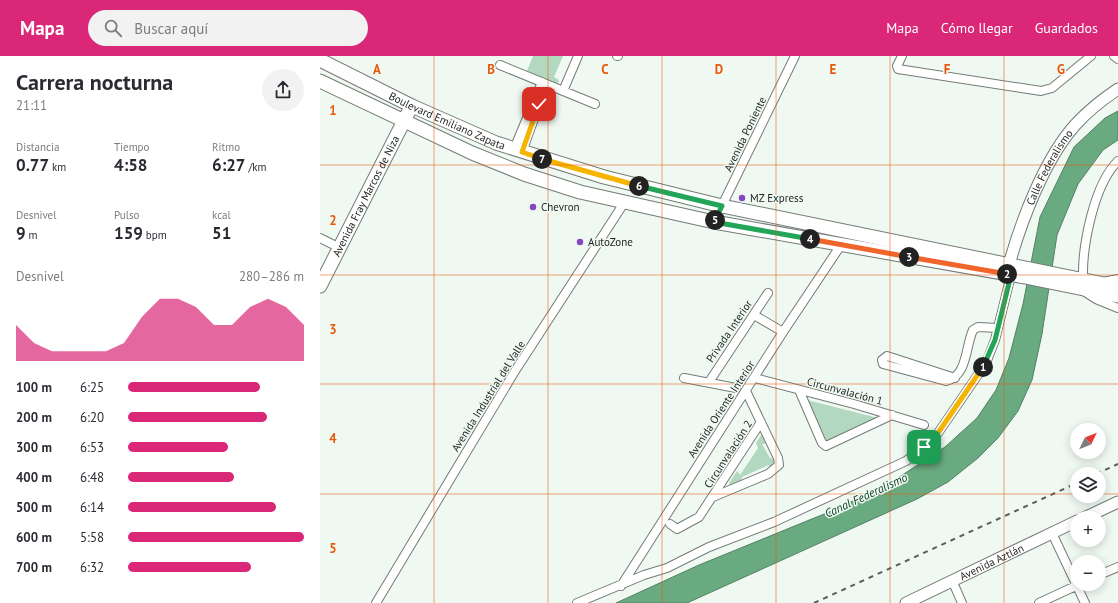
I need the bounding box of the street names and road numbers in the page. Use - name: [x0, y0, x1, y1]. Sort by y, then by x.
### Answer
- street label: Boulevard Emiliano Zapata: [387, 89, 507, 153]
- street label: Avenida Poniente: [721, 94, 769, 174]
- street label: Calle Federalismo: [1023, 126, 1076, 207]
- street label: Avenida Fray Marcos de Niza: [329, 133, 402, 259]
- street label: Privada Interior: [703, 297, 755, 365]
- street label: Avenida Industrial del Valle: [448, 338, 528, 454]
- street label: Avenida Oriente Interior: [684, 358, 758, 460]
- street label: Circunvalación 1: [805, 374, 885, 408]
- street label: Circunvalación 2: [701, 417, 755, 491]
- street label: Avenida Aztlán: [957, 541, 1026, 583]

